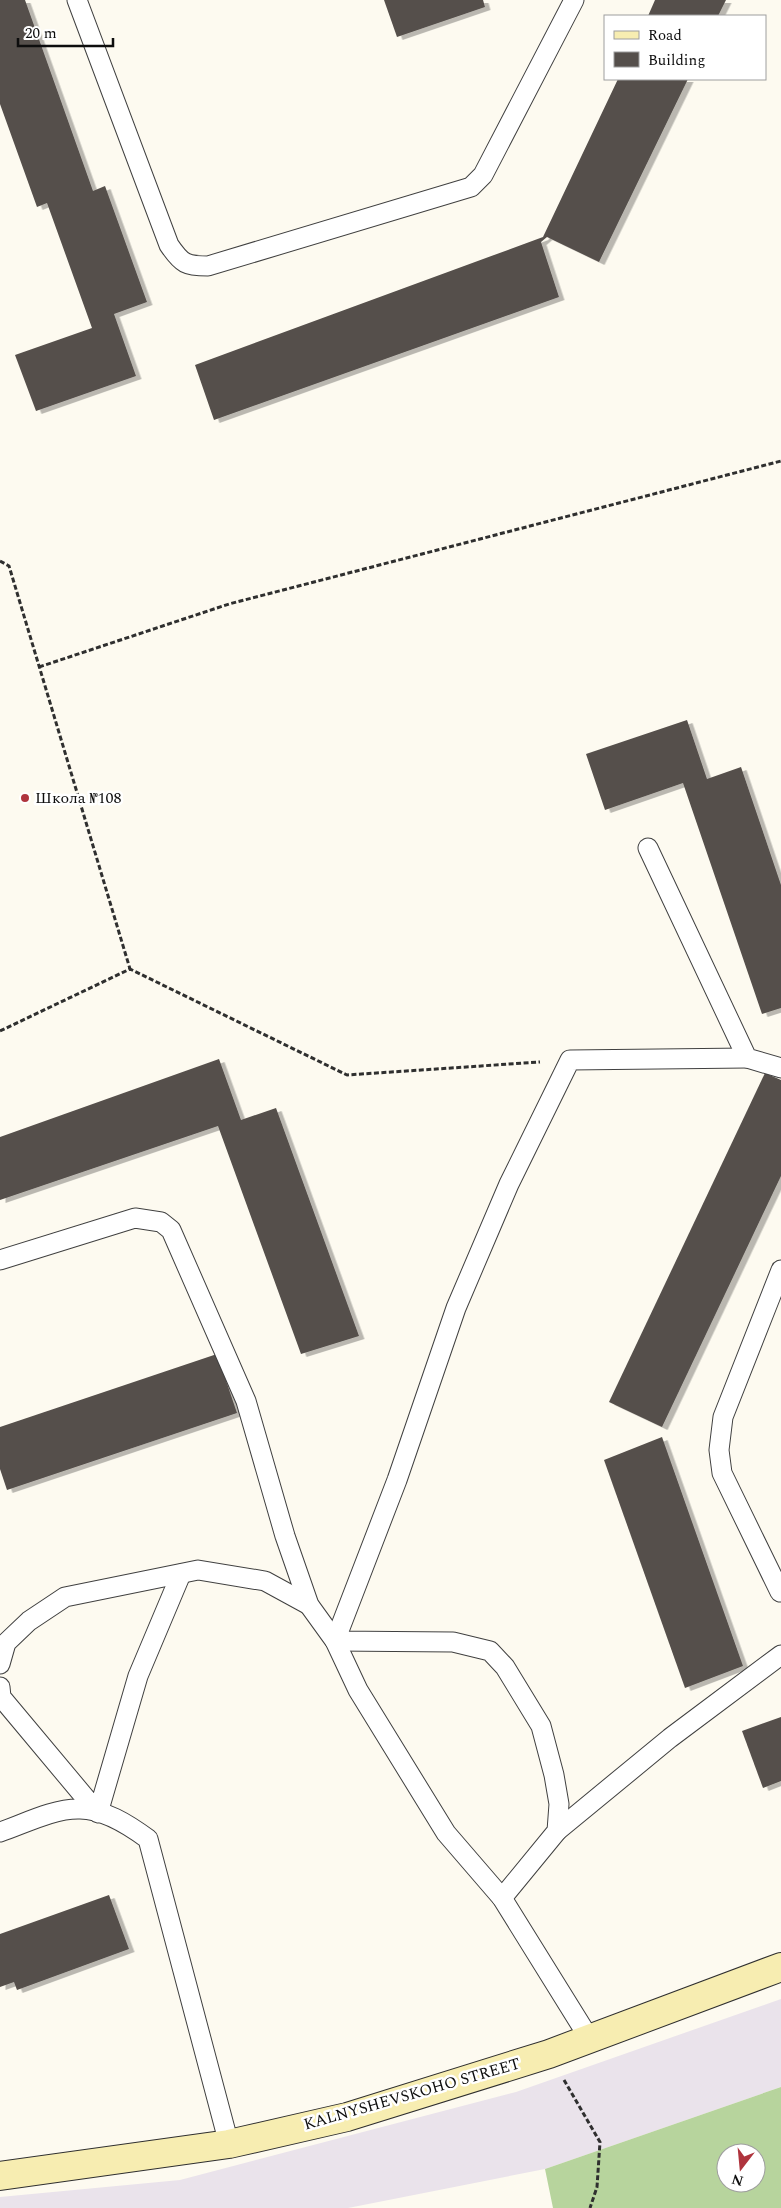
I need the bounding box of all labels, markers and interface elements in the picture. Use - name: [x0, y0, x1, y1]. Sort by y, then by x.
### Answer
- scale bar: [18, 15, 112, 47]
- legend: [604, 15, 766, 80]
- text: 20 m: [25, 22, 57, 45]
- text: Road: [648, 24, 682, 47]
- text: Building: [648, 49, 705, 72]
- place label: Школа №108: [35, 786, 122, 810]
- marker: Школа №108: [19, 792, 31, 804]
- street label: KALNYSHEVSKOHO STREET: [301, 2051, 523, 2136]
- north arrow: [716, 2143, 766, 2193]
- text: N: [729, 2168, 746, 2192]

